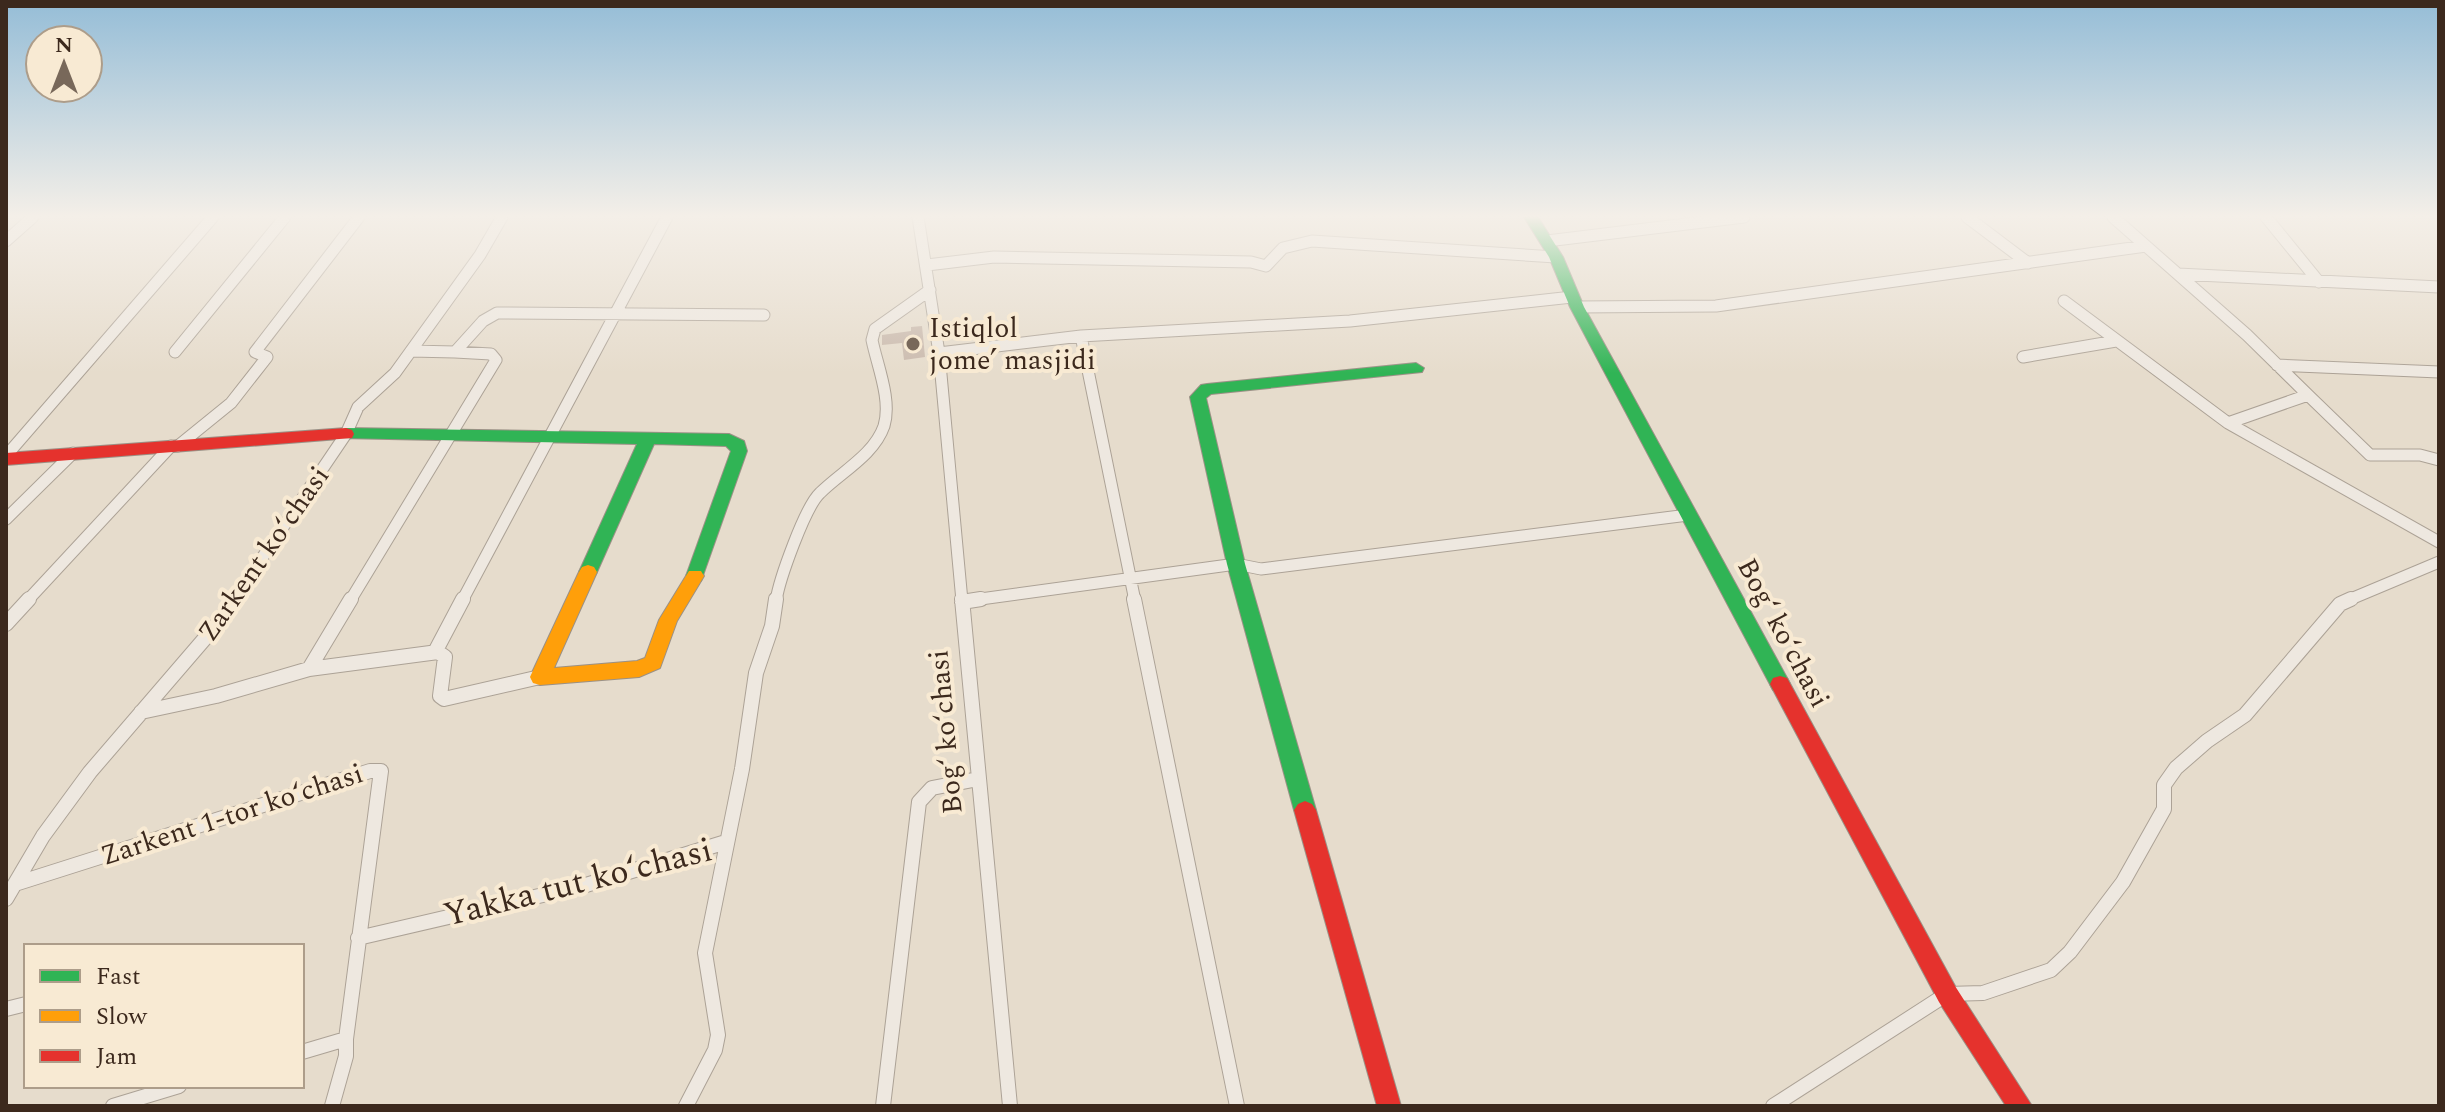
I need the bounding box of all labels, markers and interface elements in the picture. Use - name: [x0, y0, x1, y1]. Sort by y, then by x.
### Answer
- north arrow: [24, 24, 104, 104]
- text: N: [55, 29, 73, 62]
- place label: Istiqlol jome’ masjidi: [929, 307, 1096, 382]
- marker: Istiqlol jome’ masjidi: [904, 335, 922, 353]
- street label: Zarkent koʻchasi: [187, 457, 341, 651]
- street label: Bogʻ koʻchasi: [1725, 550, 1841, 716]
- street label: Bogʻ koʻchasi: [917, 648, 975, 816]
- street label: Zarkent 1-tor koʻchasi: [95, 752, 369, 878]
- street label: Yakka tut koʻchasi: [438, 824, 718, 942]
- legend: [24, 944, 304, 1088]
- text: Fast: [96, 959, 141, 995]
- text: Slow: [96, 999, 148, 1035]
- text: Jam: [96, 1039, 137, 1075]

